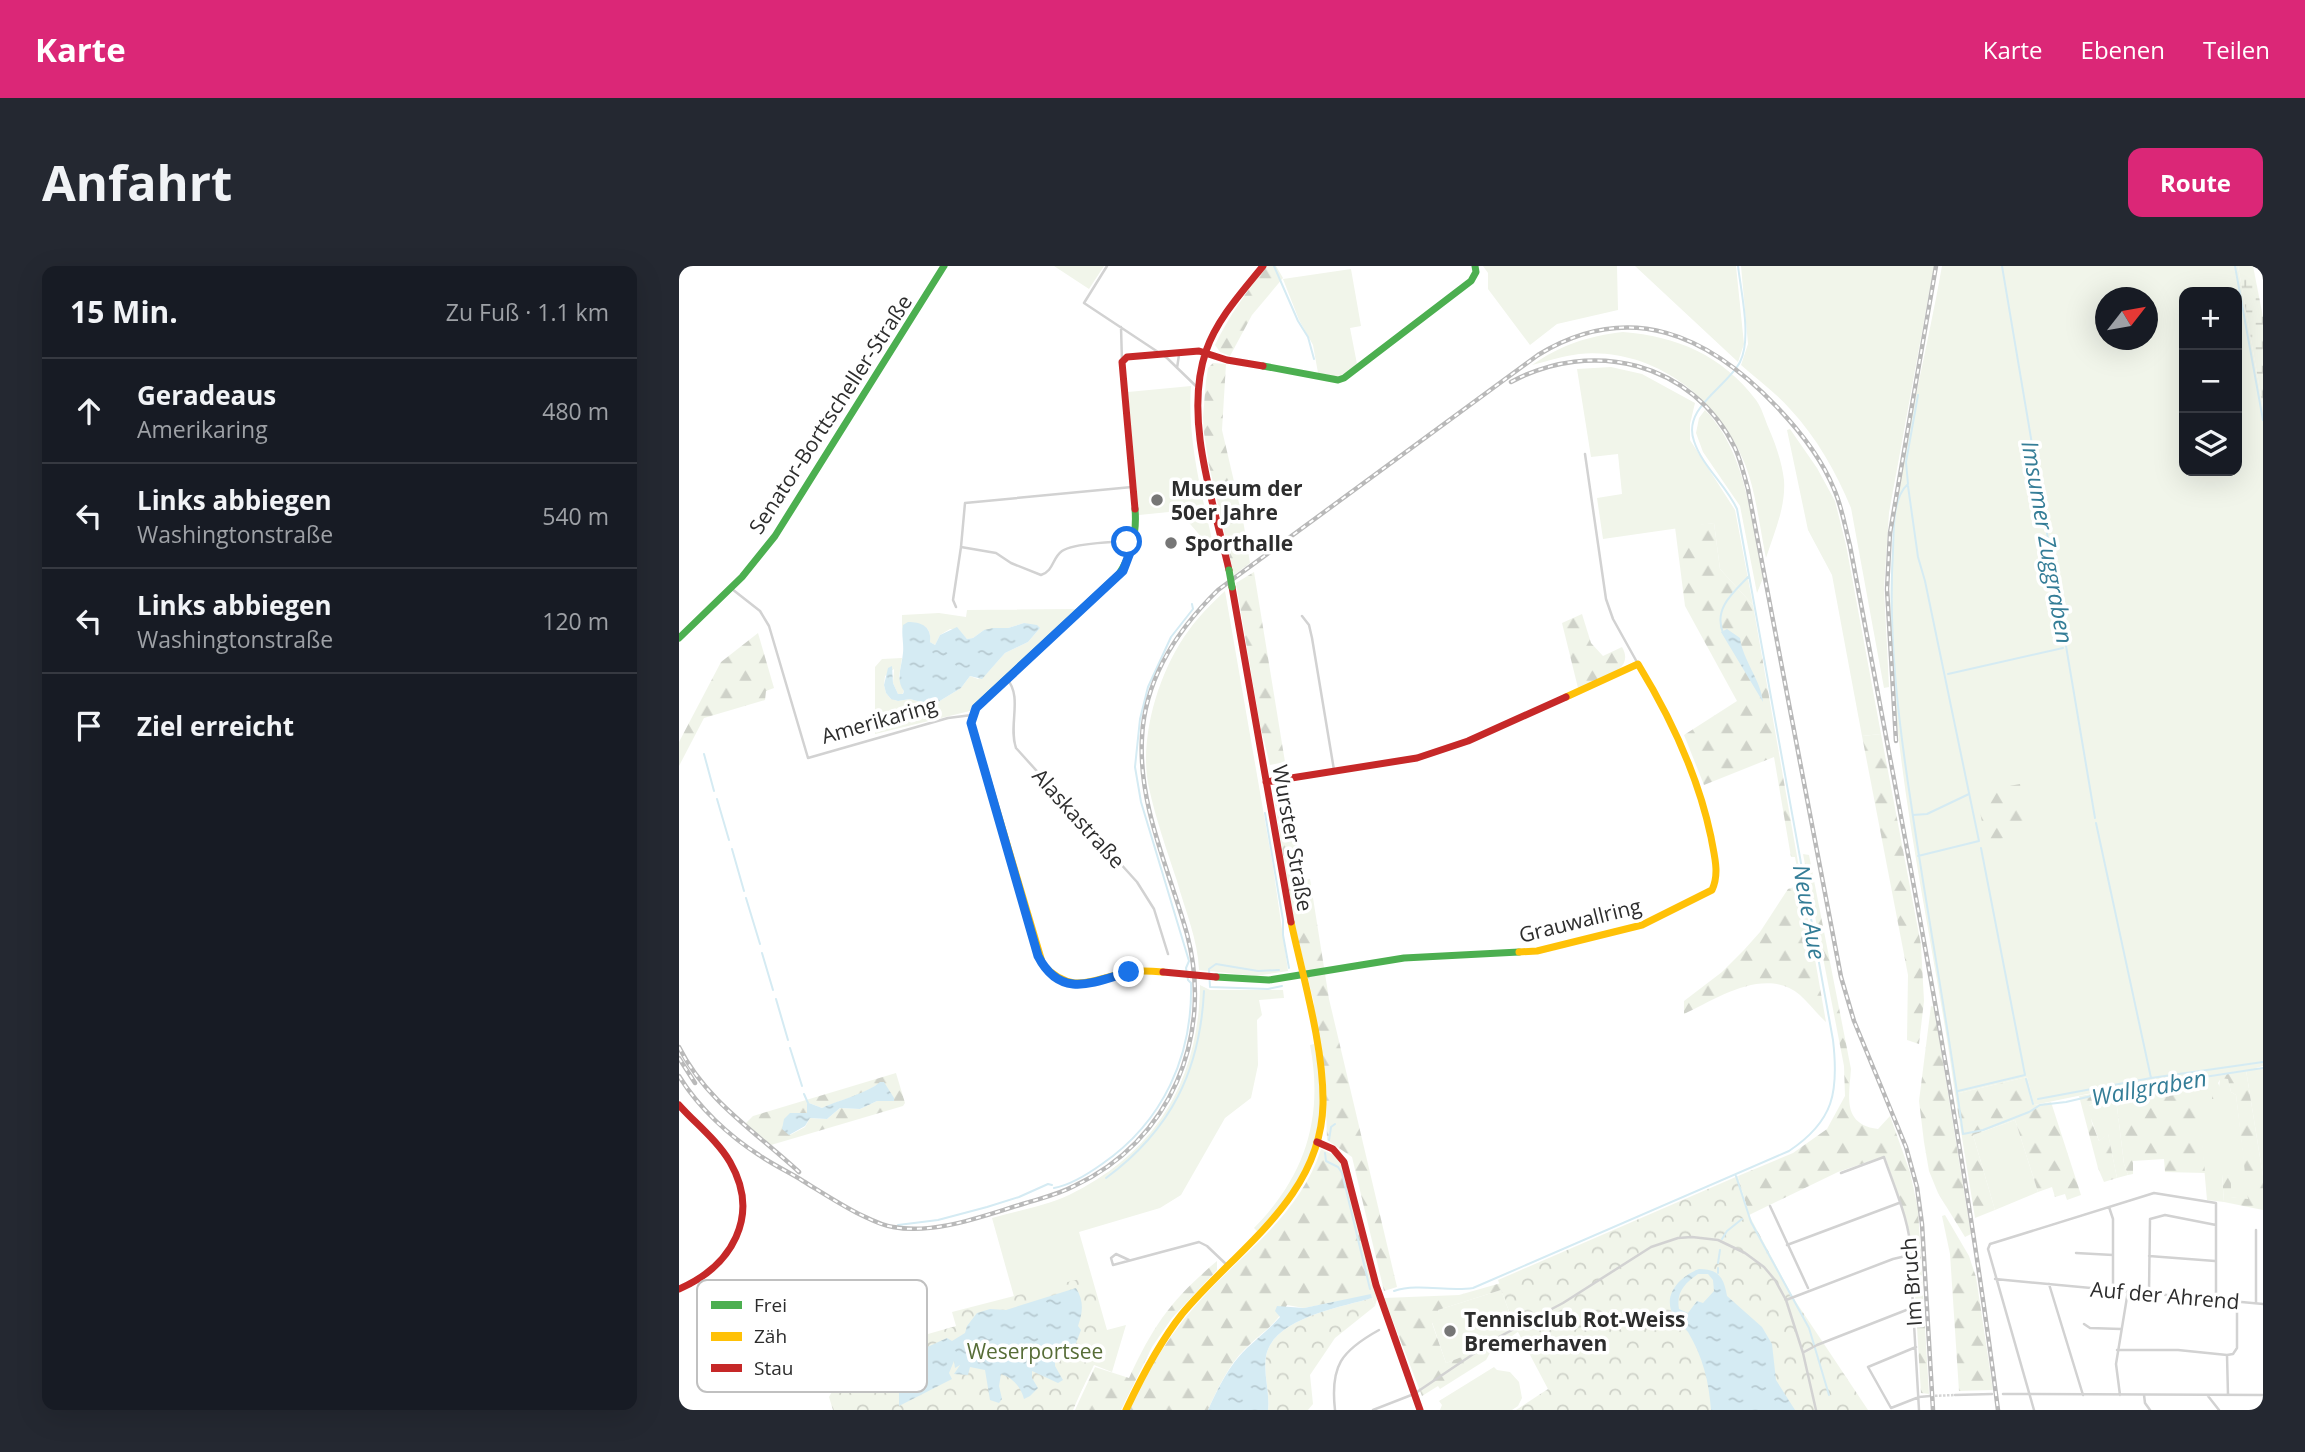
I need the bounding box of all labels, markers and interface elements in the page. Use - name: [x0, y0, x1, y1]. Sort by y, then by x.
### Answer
- text: Karte: [35, 27, 126, 72]
- text: Karte: [1983, 33, 2043, 66]
- text: Ebenen: [2081, 33, 2165, 66]
- text: Teilen: [2203, 33, 2270, 66]
- button: Route: [2128, 148, 2263, 217]
- text: Anfahrt: [42, 149, 232, 215]
- north arrow: [2095, 287, 2158, 350]
- map controls: [2179, 287, 2242, 476]
- button: +: [2179, 287, 2242, 350]
- street label: Senator-Borttscheller-Straße: [742, 289, 918, 539]
- text: 15 Min.: [70, 291, 178, 332]
- text: Zu Fuß · 1.1 km: [446, 296, 609, 328]
- button: −: [2179, 350, 2242, 413]
- text: Geradeaus: [137, 377, 276, 413]
- icon: ahead: [70, 392, 108, 430]
- text: 480 m: [542, 395, 609, 427]
- text: Amerikaring: [137, 413, 268, 445]
- button: layers: [2179, 413, 2242, 476]
- water label: Imsumer Zuggraben: [2014, 438, 2082, 646]
- place label: Museum der 50er Jahre: [1171, 474, 1303, 526]
- text: Links abbiegen: [137, 482, 332, 518]
- marker: Museum der 50er Jahre: [1149, 492, 1165, 508]
- icon: left: [70, 497, 108, 535]
- text: 540 m: [542, 500, 609, 532]
- text: Washingtonstraße: [137, 518, 333, 550]
- route start: [1111, 526, 1142, 557]
- place label: Sporthalle: [1185, 529, 1293, 557]
- marker: Sporthalle: [1163, 535, 1179, 551]
- text: Links abbiegen: [137, 587, 332, 623]
- icon: left: [70, 602, 108, 640]
- text: 120 m: [542, 605, 609, 637]
- text: Washingtonstraße: [137, 623, 333, 655]
- street label: Amerikaring: [818, 690, 940, 750]
- icon: arrive: [70, 707, 108, 745]
- text: Ziel erreicht: [137, 708, 294, 744]
- street label: Alaskastraße: [1027, 762, 1131, 874]
- street label: Wurster Straße: [1266, 763, 1320, 913]
- water label: Neue Aue: [1786, 862, 1834, 962]
- street label: Grauwallring: [1516, 891, 1644, 949]
- route end: [1113, 956, 1144, 987]
- water label: Wallgraben: [2089, 1061, 2209, 1113]
- street label: Im Bruch: [1894, 1237, 1928, 1327]
- street label: Auf der Ahrend: [2089, 1275, 2241, 1315]
- legend: [697, 1280, 927, 1392]
- text: Frei: [754, 1292, 787, 1318]
- place label: Tennisclub Rot-Weiss Bremerhaven: [1464, 1305, 1686, 1357]
- text: Zäh: [754, 1323, 787, 1349]
- marker: Tennisclub Rot-Weiss Bremerhaven: [1442, 1323, 1458, 1339]
- park label: Weserportsee: [967, 1337, 1103, 1365]
- text: Stau: [754, 1355, 793, 1381]

